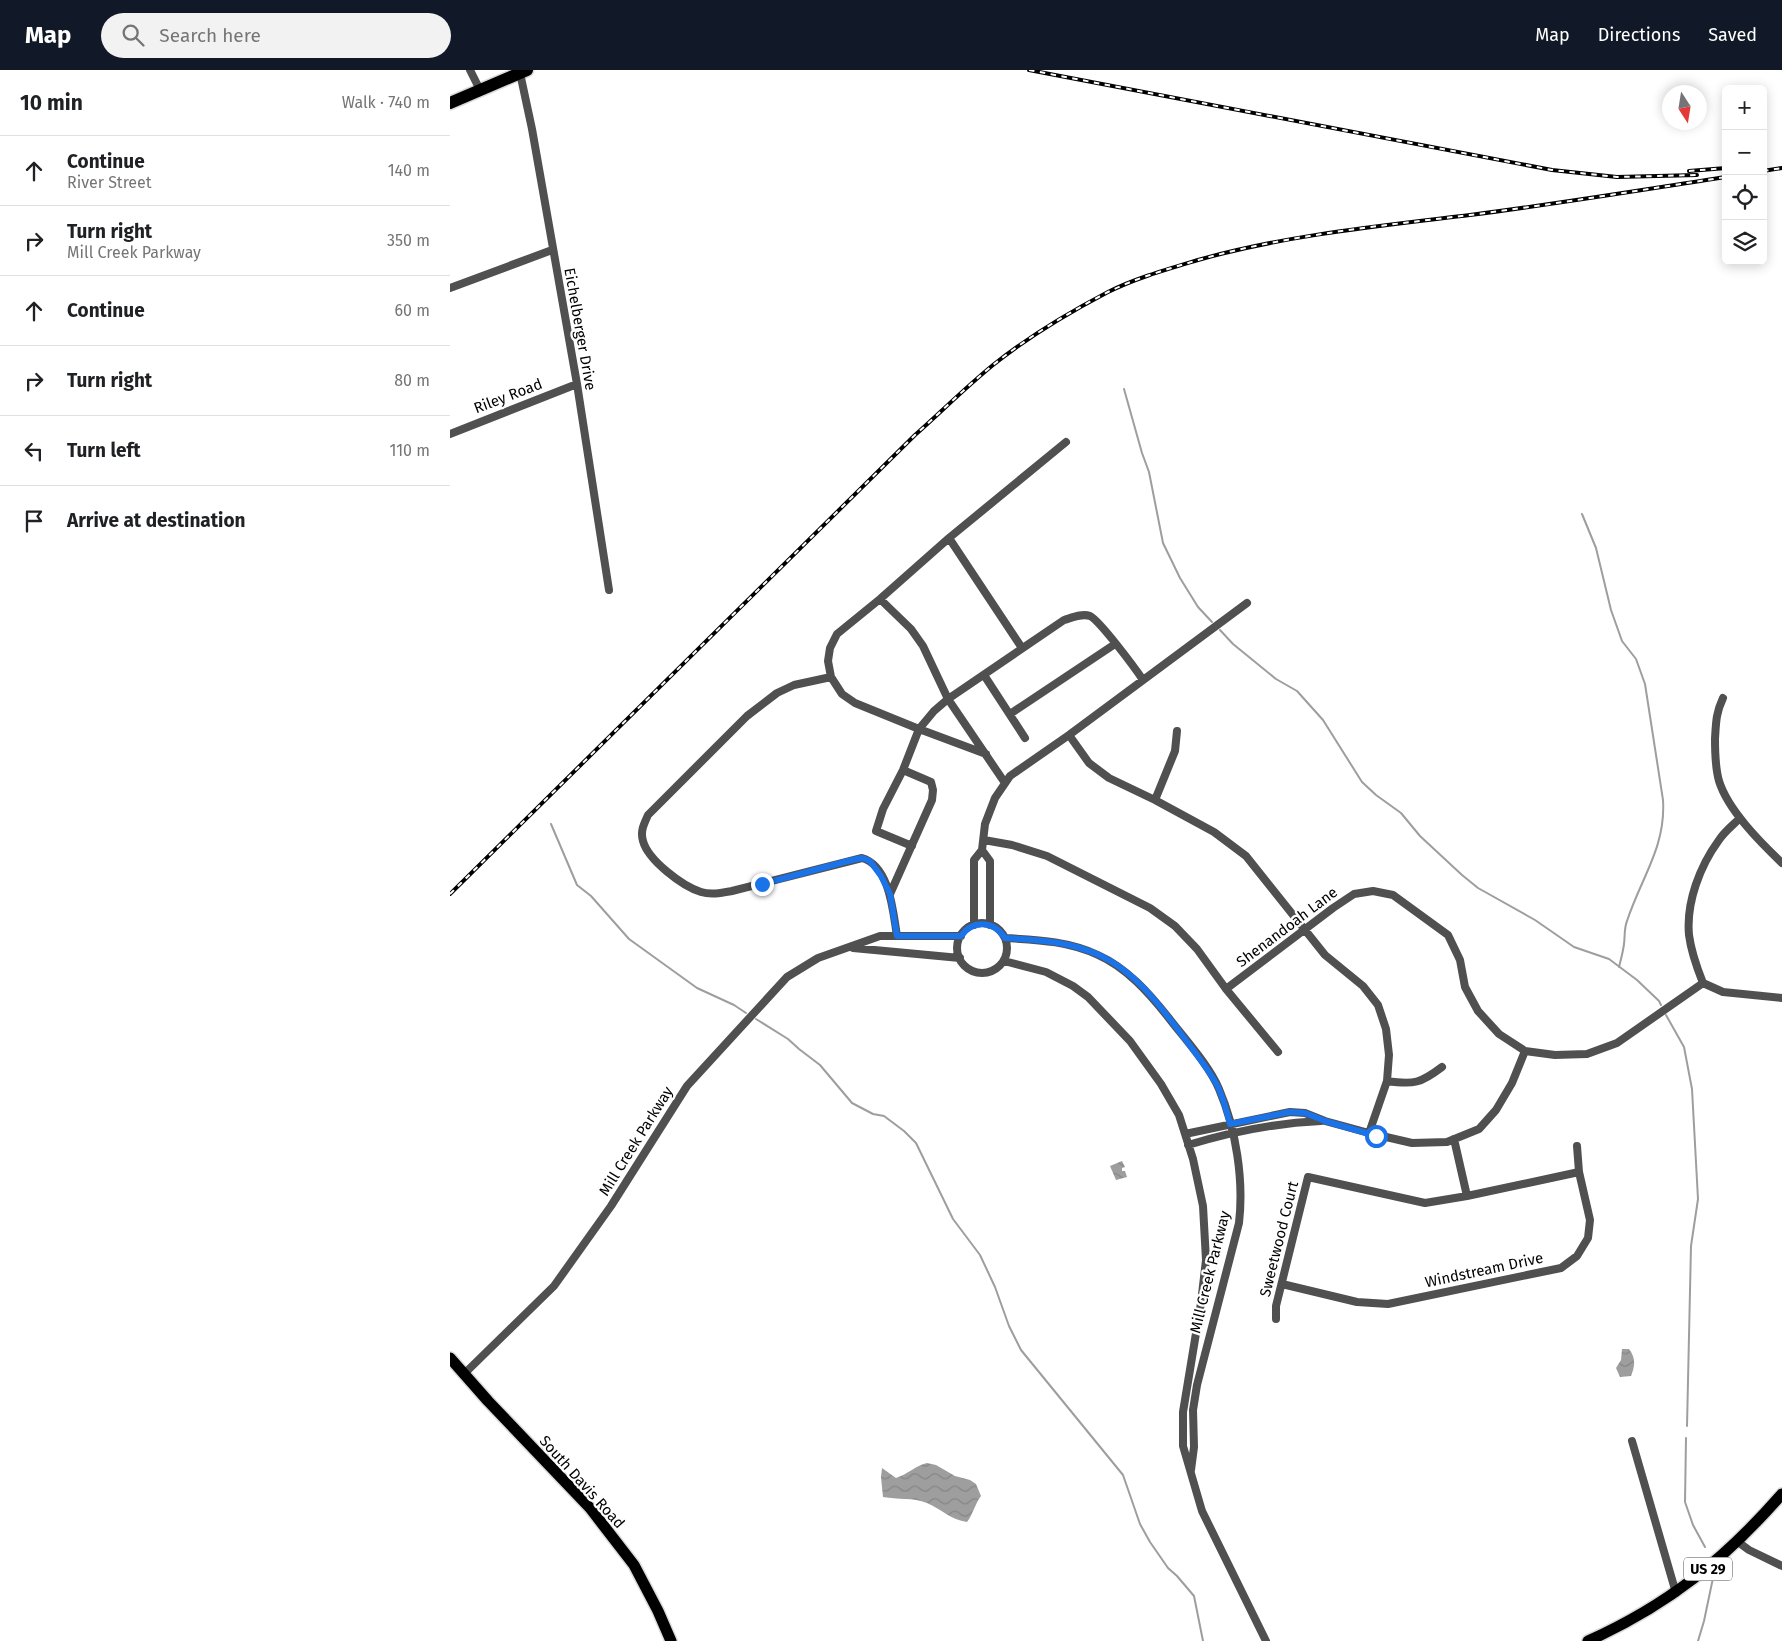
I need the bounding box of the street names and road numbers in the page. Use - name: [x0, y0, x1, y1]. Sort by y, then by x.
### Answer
- street label: Eichelberger Drive: [560, 266, 600, 392]
- street label: Riley Road: [471, 375, 545, 417]
- street label: Shenandoah Lane: [1233, 883, 1341, 971]
- street label: Mill Creek Parkway: [595, 1082, 677, 1199]
- street label: Sweetwood Court: [1256, 1179, 1302, 1299]
- street label: Mill Creek Parkway: [1186, 1208, 1234, 1335]
- street label: Windstream Drive: [1423, 1249, 1545, 1291]
- street label: South Davis Road: [536, 1432, 628, 1532]
- road number: US 29: [1684, 1558, 1732, 1580]

